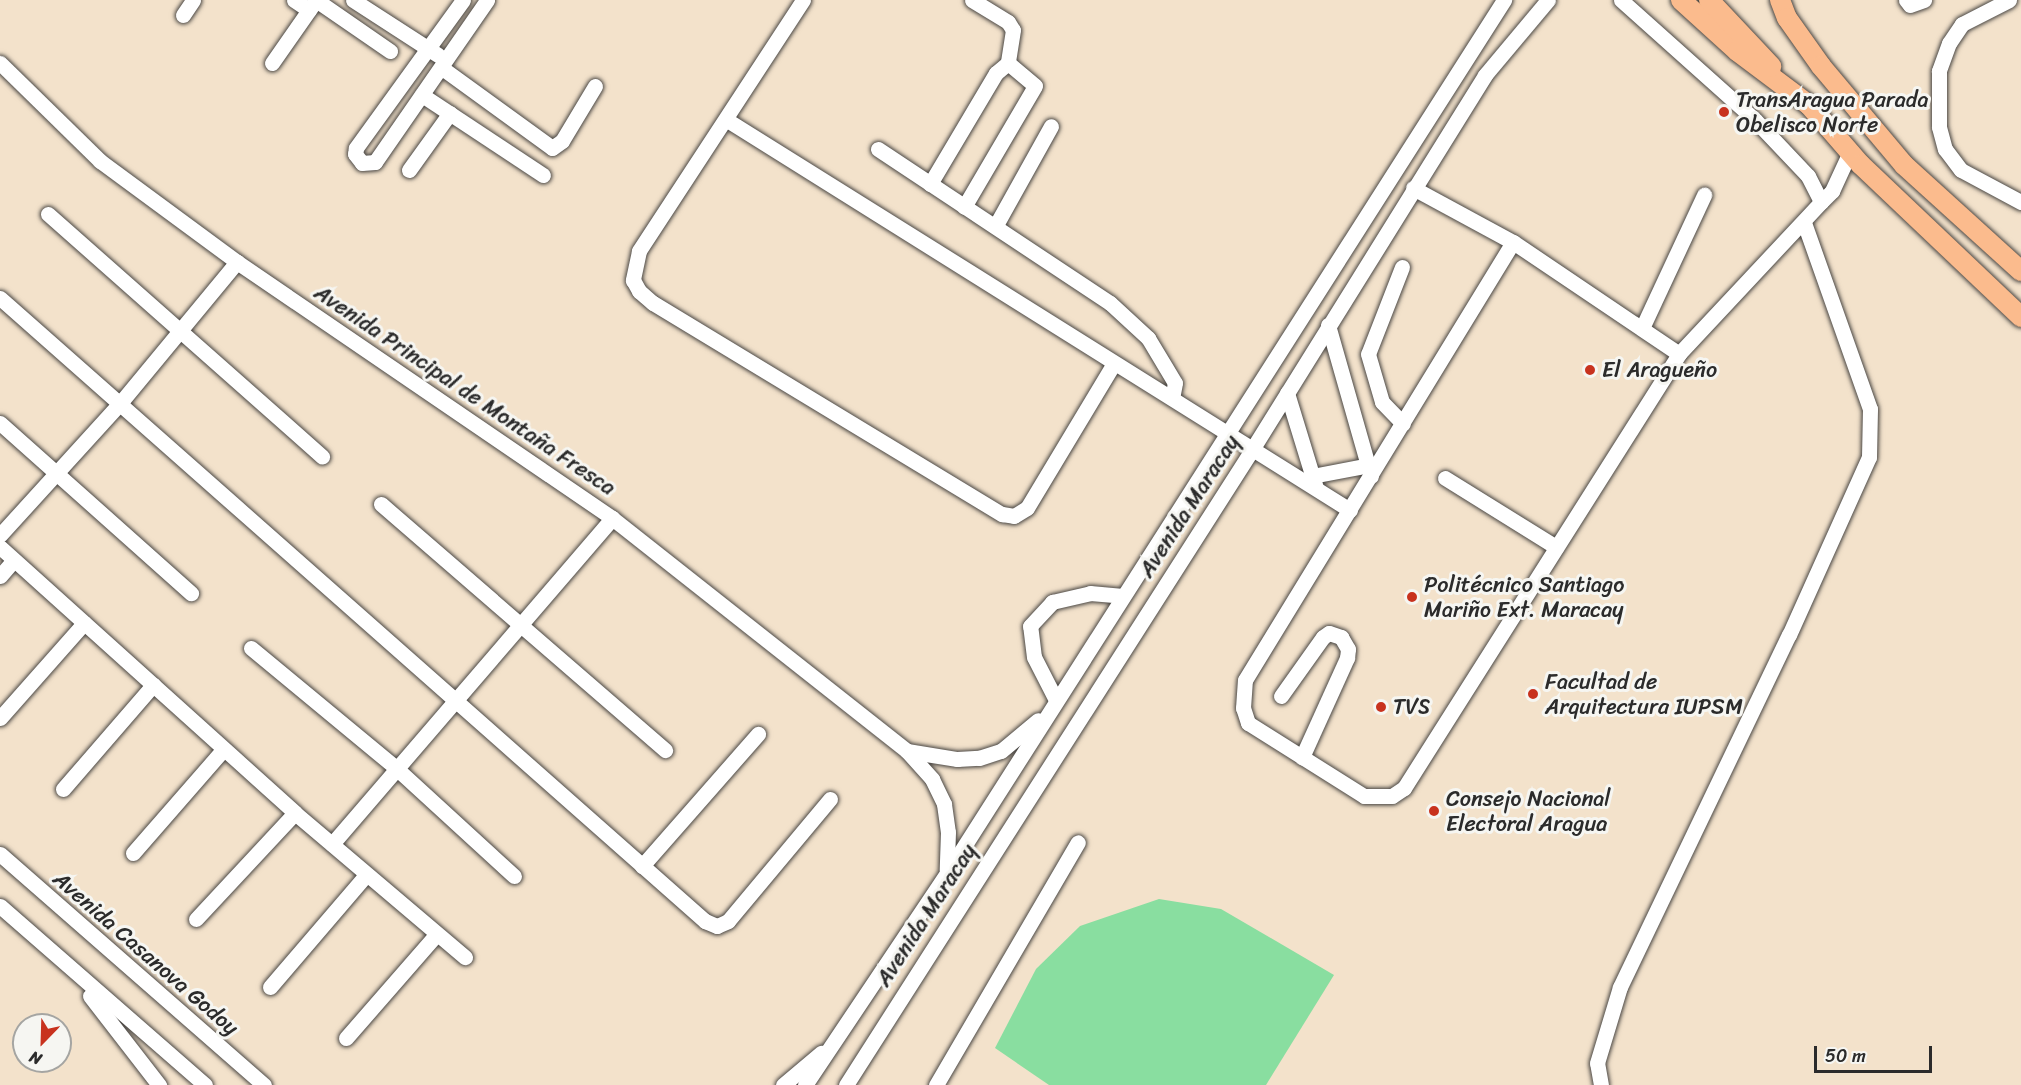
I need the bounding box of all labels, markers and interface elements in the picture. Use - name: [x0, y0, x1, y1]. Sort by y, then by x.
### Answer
- place label: TransAragua Parada Obelisco Norte: [1736, 86, 1928, 138]
- marker: TransAragua Parada Obelisco Norte: [1717, 105, 1731, 119]
- street label: Avenida Principal de Montaña Fresca: [309, 279, 621, 501]
- place label: El Aragueño: [1602, 357, 1717, 383]
- marker: El Aragueño: [1583, 363, 1597, 377]
- street label: Avenida Maracay: [1133, 430, 1245, 582]
- place label: Politécnico Santiago Mariño Ext. Maracay: [1424, 571, 1624, 622]
- marker: Politécnico Santiago Mariño Ext. Maracay: [1405, 590, 1419, 604]
- place label: Facultad de Arquitectura IUPSM: [1545, 668, 1743, 720]
- marker: Facultad de Arquitectura IUPSM: [1526, 687, 1540, 701]
- place label: TVS: [1393, 694, 1430, 720]
- marker: TVS: [1374, 700, 1388, 714]
- place label: Consejo Nacional Electoral Aragua: [1446, 785, 1611, 836]
- marker: Consejo Nacional Electoral Aragua: [1427, 804, 1441, 818]
- street label: Avenida Maracay: [870, 839, 982, 991]
- street label: Avenida Casanova Godoy: [48, 865, 244, 1041]
- north arrow: [12, 1013, 72, 1073]
- scale bar: [1817, 1034, 1936, 1072]
- text: 50 m: [1825, 1040, 1866, 1072]
- text: N: [25, 1043, 46, 1074]

